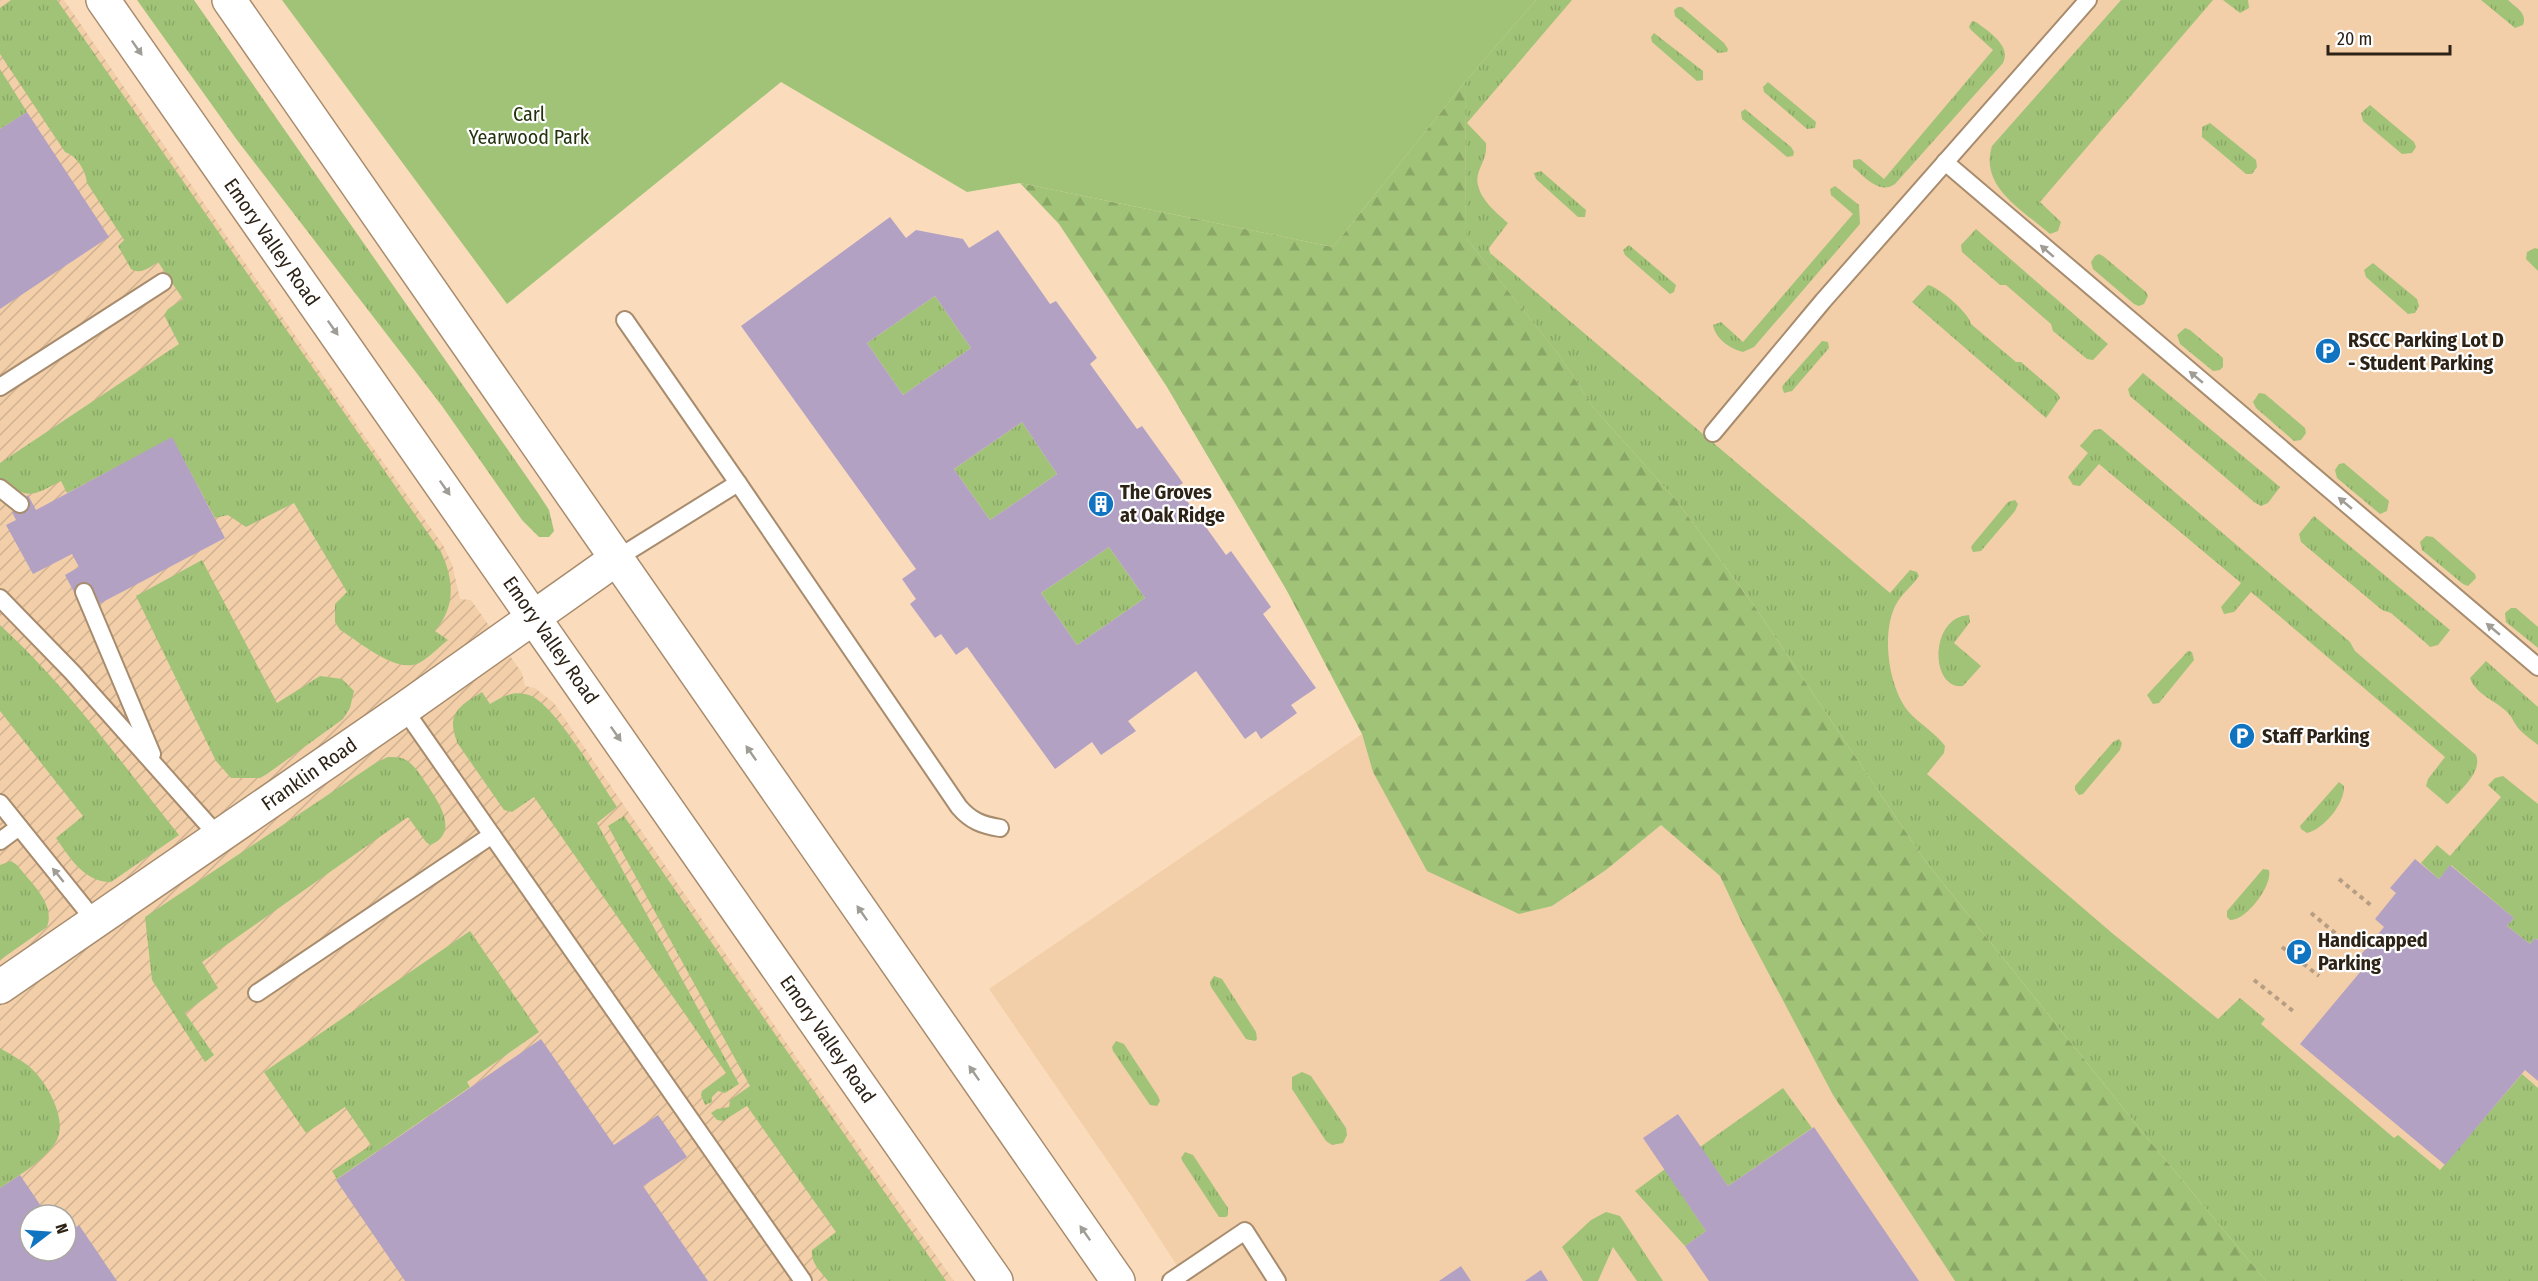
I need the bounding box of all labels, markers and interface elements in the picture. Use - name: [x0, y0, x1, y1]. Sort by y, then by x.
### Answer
- scale bar: [2328, 18, 2450, 56]
- text: 20 m: [2337, 28, 2372, 50]
- one-way arrow: [131, 40, 142, 56]
- park label: Carl Yearwood Park: [469, 102, 590, 149]
- street label: Emory Valley Road: [219, 174, 325, 310]
- one-way arrow: [2040, 245, 2055, 258]
- one-way arrow: [327, 320, 339, 336]
- place label: RSCC Parking Lot D - Student Parking: [2348, 328, 2504, 375]
- parking icon: RSCC Parking Lot D - Student Parking: [2313, 336, 2343, 366]
- one-way arrow: [2189, 371, 2204, 384]
- one-way arrow: [439, 480, 450, 496]
- place label: The Groves at Oak Ridge: [1120, 480, 1225, 527]
- building icon: The Groves at Oak Ridge: [1086, 489, 1116, 519]
- one-way arrow: [2337, 497, 2353, 510]
- street label: Emory Valley Road: [498, 572, 604, 708]
- one-way arrow: [2486, 623, 2501, 636]
- parking icon: Staff Parking: [2227, 721, 2257, 751]
- place label: Staff Parking: [2262, 724, 2370, 748]
- one-way arrow: [610, 726, 621, 742]
- street label: Franklin Road: [257, 732, 361, 816]
- one-way arrow: [745, 745, 757, 761]
- one-way arrow: [53, 868, 65, 883]
- one-way arrow: [856, 905, 868, 921]
- place label: Handicapped Parking: [2318, 928, 2428, 975]
- parking icon: Handicapped Parking: [2284, 937, 2314, 967]
- street label: Emory Valley Road: [775, 971, 881, 1107]
- one-way arrow: [968, 1065, 980, 1081]
- north arrow: [18, 1203, 78, 1263]
- text: N: [51, 1221, 72, 1236]
- one-way arrow: [1080, 1225, 1091, 1241]

